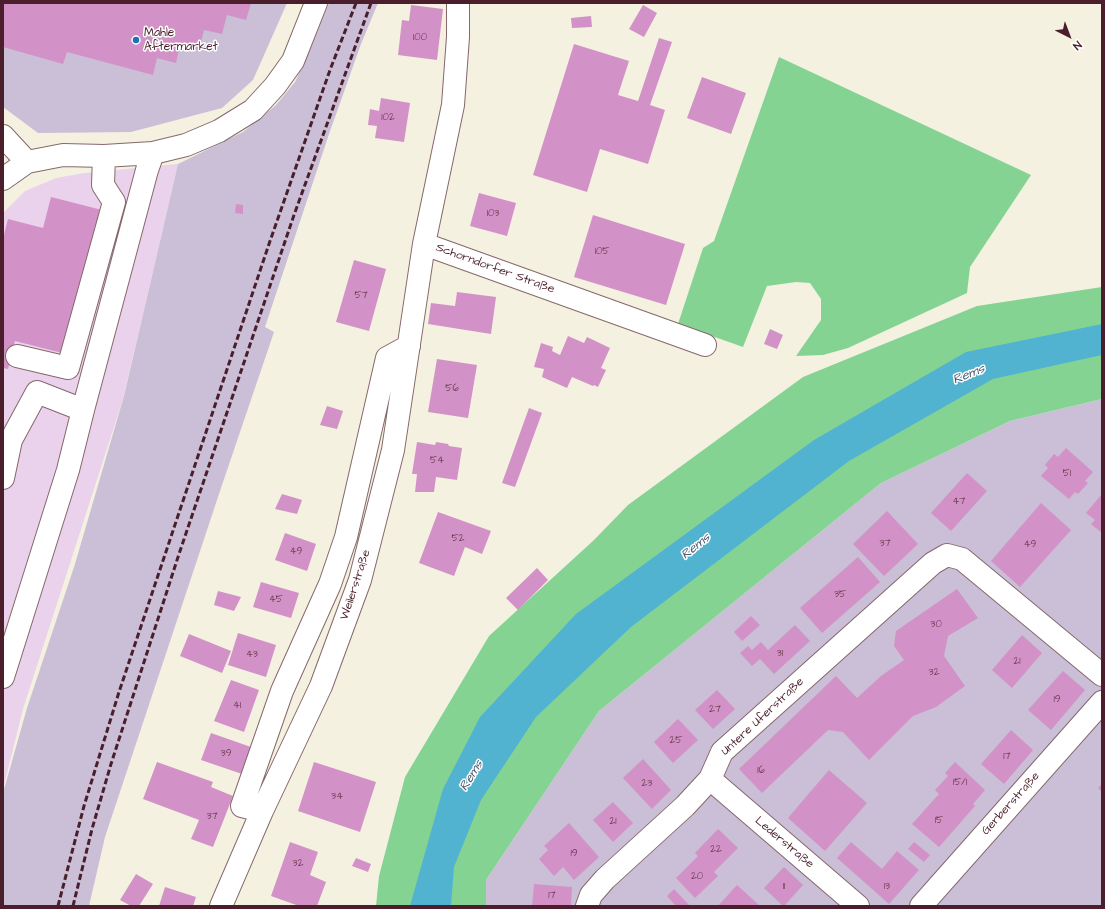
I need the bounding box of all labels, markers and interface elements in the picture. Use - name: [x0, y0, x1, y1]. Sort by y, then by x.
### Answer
- north arrow: [1049, 16, 1089, 56]
- place label: Mahle Aftermarket: [144, 26, 218, 54]
- house number: 100: [413, 32, 427, 44]
- marker: Mahle Aftermarket: [131, 35, 141, 45]
- text: N: [1070, 37, 1085, 53]
- house number: 102: [381, 112, 395, 124]
- house number: 103: [487, 208, 499, 220]
- street label: Schorndorfer Straße: [434, 241, 556, 297]
- house number: 105: [595, 246, 609, 258]
- house number: 57: [354, 290, 368, 302]
- water label: Rems: [951, 362, 987, 388]
- house number: 56: [445, 383, 459, 395]
- house number: 54: [430, 455, 444, 467]
- house number: 51: [1063, 468, 1071, 480]
- house number: 47: [953, 496, 965, 508]
- water label: Rems: [678, 531, 714, 563]
- house number: 52: [452, 533, 464, 545]
- house number: 37: [879, 538, 891, 550]
- house number: 49: [1024, 539, 1036, 551]
- house number: 49: [290, 546, 302, 558]
- street label: Weilerstraße: [338, 548, 374, 622]
- house number: 35: [834, 589, 846, 601]
- house number: 45: [269, 594, 283, 606]
- house number: 30: [930, 619, 942, 631]
- house number: 31: [777, 648, 783, 660]
- house number: 43: [246, 649, 258, 661]
- house number: 21: [1013, 656, 1021, 668]
- house number: 32: [929, 667, 939, 679]
- street label: Untere Uferstraße: [719, 675, 807, 759]
- house number: 19: [1054, 694, 1060, 706]
- house number: 41: [233, 700, 241, 712]
- house number: 27: [709, 704, 721, 716]
- house number: 25: [670, 735, 682, 747]
- house number: 39: [221, 748, 231, 760]
- house number: 17: [1003, 751, 1011, 763]
- water label: Rems: [457, 758, 487, 794]
- house number: 16: [757, 765, 765, 777]
- street label: Gerberstraße: [979, 769, 1043, 839]
- house number: 15/1: [953, 777, 967, 789]
- house number: 23: [642, 778, 652, 790]
- house number: 34: [331, 791, 343, 803]
- house number: 37: [206, 811, 218, 823]
- street label: Lederstraße: [752, 814, 816, 872]
- house number: 15: [935, 815, 943, 827]
- house number: 21: [609, 816, 617, 828]
- house number: 22: [710, 844, 722, 856]
- house number: 19: [571, 848, 577, 860]
- house number: 32: [293, 858, 303, 870]
- house number: 20: [691, 871, 703, 883]
- house number: 11: [783, 881, 785, 893]
- house number: 13: [884, 881, 890, 893]
- house number: 17: [548, 890, 556, 902]

